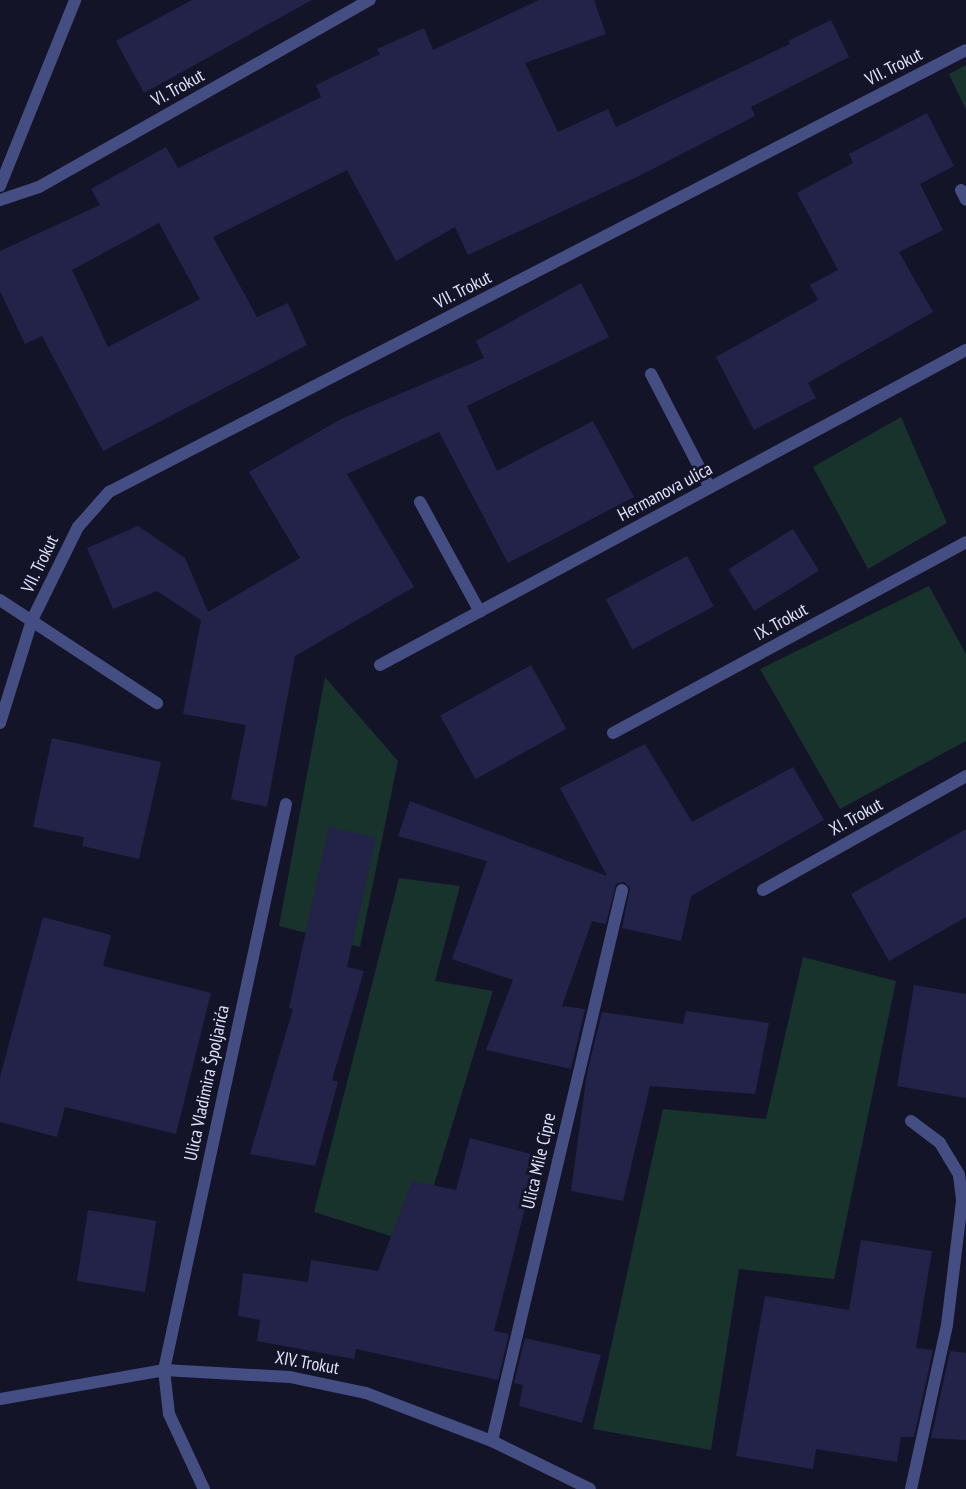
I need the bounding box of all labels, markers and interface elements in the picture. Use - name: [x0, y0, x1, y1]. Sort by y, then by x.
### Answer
- street label: VII. Trokut: [861, 43, 927, 91]
- street label: VI. Trokut: [147, 64, 209, 112]
- street label: VII. Trokut: [430, 266, 496, 314]
- street label: Hermanova ulica: [614, 458, 716, 526]
- street label: VII. Trokut: [17, 531, 63, 597]
- street label: IX. Trokut: [750, 598, 812, 646]
- street label: XI. Trokut: [825, 793, 887, 841]
- street label: Ulica Vladimira Špoljarića: [180, 1003, 234, 1163]
- street label: Ulica Mile Cipre: [517, 1111, 561, 1211]
- street label: XIV. Trokut: [273, 1347, 341, 1379]

